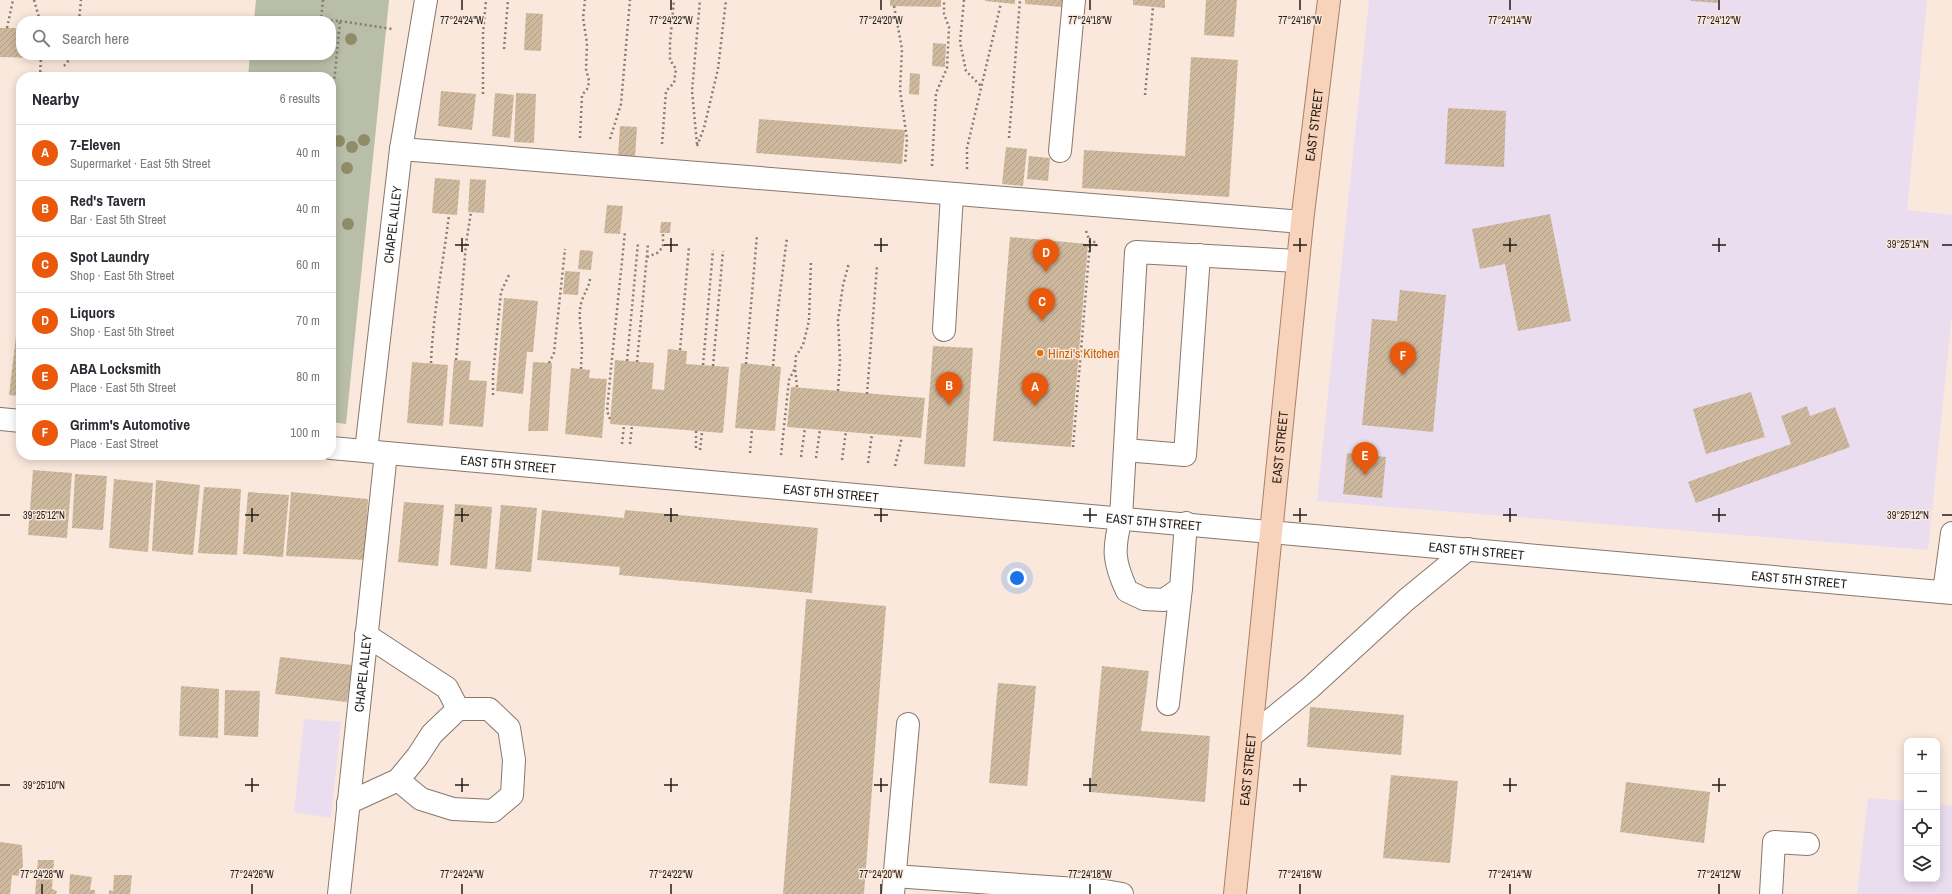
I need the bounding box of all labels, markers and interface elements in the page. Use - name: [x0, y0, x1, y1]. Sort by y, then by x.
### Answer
- text: 77°24'24"W: [440, 14, 484, 27]
- text: 77°24'22"W: [649, 14, 693, 27]
- text: 77°24'20"W: [859, 14, 903, 27]
- text: 77°24'18"W: [1068, 14, 1112, 27]
- text: 77°24'16"W: [1278, 14, 1322, 27]
- text: 77°24'14"W: [1488, 14, 1532, 27]
- text: 77°24'12"W: [1697, 14, 1741, 27]
- search box: [16, 16, 336, 60]
- icon: search: [30, 27, 52, 49]
- text: Search here: [62, 28, 129, 49]
- text: Nearby: [32, 87, 79, 110]
- street label: EAST STREET: [1301, 87, 1327, 162]
- text: 6 results: [280, 90, 320, 107]
- text: 7-Eleven: [70, 134, 121, 155]
- text: A: [41, 144, 49, 161]
- text: 40 m: [296, 144, 320, 161]
- text: Supermarket · East 5th Street: [70, 155, 210, 172]
- street label: CHAPEL ALLEY: [379, 185, 405, 264]
- text: Red's Tavern: [70, 190, 146, 211]
- text: B: [41, 200, 49, 217]
- text: 40 m: [296, 200, 320, 217]
- text: Bar · East 5th Street: [70, 211, 166, 228]
- text: 39°25'14"N: [1887, 238, 1929, 251]
- pin: D: [1033, 239, 1059, 272]
- text: Spot Laundry: [70, 246, 149, 267]
- text: C: [41, 256, 49, 273]
- text: 60 m: [296, 256, 320, 273]
- text: Shop · East 5th Street: [70, 267, 174, 284]
- pin: C: [1029, 288, 1055, 321]
- text: Liquors: [70, 302, 115, 323]
- text: D: [41, 312, 49, 329]
- text: 70 m: [296, 312, 320, 329]
- text: Shop · East 5th Street: [70, 323, 174, 340]
- pin: F: [1390, 342, 1416, 375]
- place label: Hinzi's Kitchen: [1048, 345, 1119, 362]
- marker: Hinzi's Kitchen: [1035, 348, 1045, 358]
- text: ABA Locksmith: [70, 358, 161, 379]
- text: E: [41, 368, 49, 385]
- text: 80 m: [296, 368, 320, 385]
- pin: B: [936, 372, 962, 405]
- pin: A: [1022, 373, 1048, 406]
- text: Place · East 5th Street: [70, 379, 176, 396]
- street label: EAST STREET: [1267, 410, 1292, 484]
- text: Grimm's Automotive: [70, 414, 190, 435]
- text: F: [42, 424, 48, 441]
- text: 100 m: [290, 424, 320, 441]
- text: Place · East Street: [70, 435, 158, 452]
- pin: E: [1352, 442, 1378, 475]
- street label: EAST 5TH STREET: [460, 451, 557, 477]
- street label: EAST 5TH STREET: [782, 480, 880, 506]
- text: 39°25'12"N: [23, 509, 65, 522]
- street label: EAST 5TH STREET: [1105, 509, 1203, 534]
- text: 39°25'12"N: [1887, 509, 1929, 522]
- street label: EAST 5TH STREET: [1428, 538, 1525, 563]
- street label: EAST 5TH STREET: [1751, 567, 1848, 592]
- your location: [1007, 568, 1027, 588]
- street label: CHAPEL ALLEY: [350, 634, 375, 713]
- street label: EAST STREET: [1235, 732, 1260, 807]
- map controls: [1904, 738, 1940, 882]
- button: +: [1904, 738, 1940, 774]
- button: −: [1904, 774, 1940, 810]
- text: 39°25'10"N: [23, 779, 65, 792]
- button: locate: [1904, 810, 1940, 846]
- button: layers: [1904, 846, 1940, 882]
- text: 77°24'28"W: [20, 868, 64, 881]
- text: 77°24'26"W: [230, 868, 274, 881]
- text: 77°24'24"W: [440, 868, 484, 881]
- text: 77°24'22"W: [649, 868, 693, 881]
- text: 77°24'20"W: [859, 868, 903, 881]
- text: 77°24'18"W: [1068, 868, 1112, 881]
- text: 77°24'16"W: [1278, 868, 1322, 881]
- text: 77°24'14"W: [1488, 868, 1532, 881]
- text: 77°24'12"W: [1697, 868, 1741, 881]

